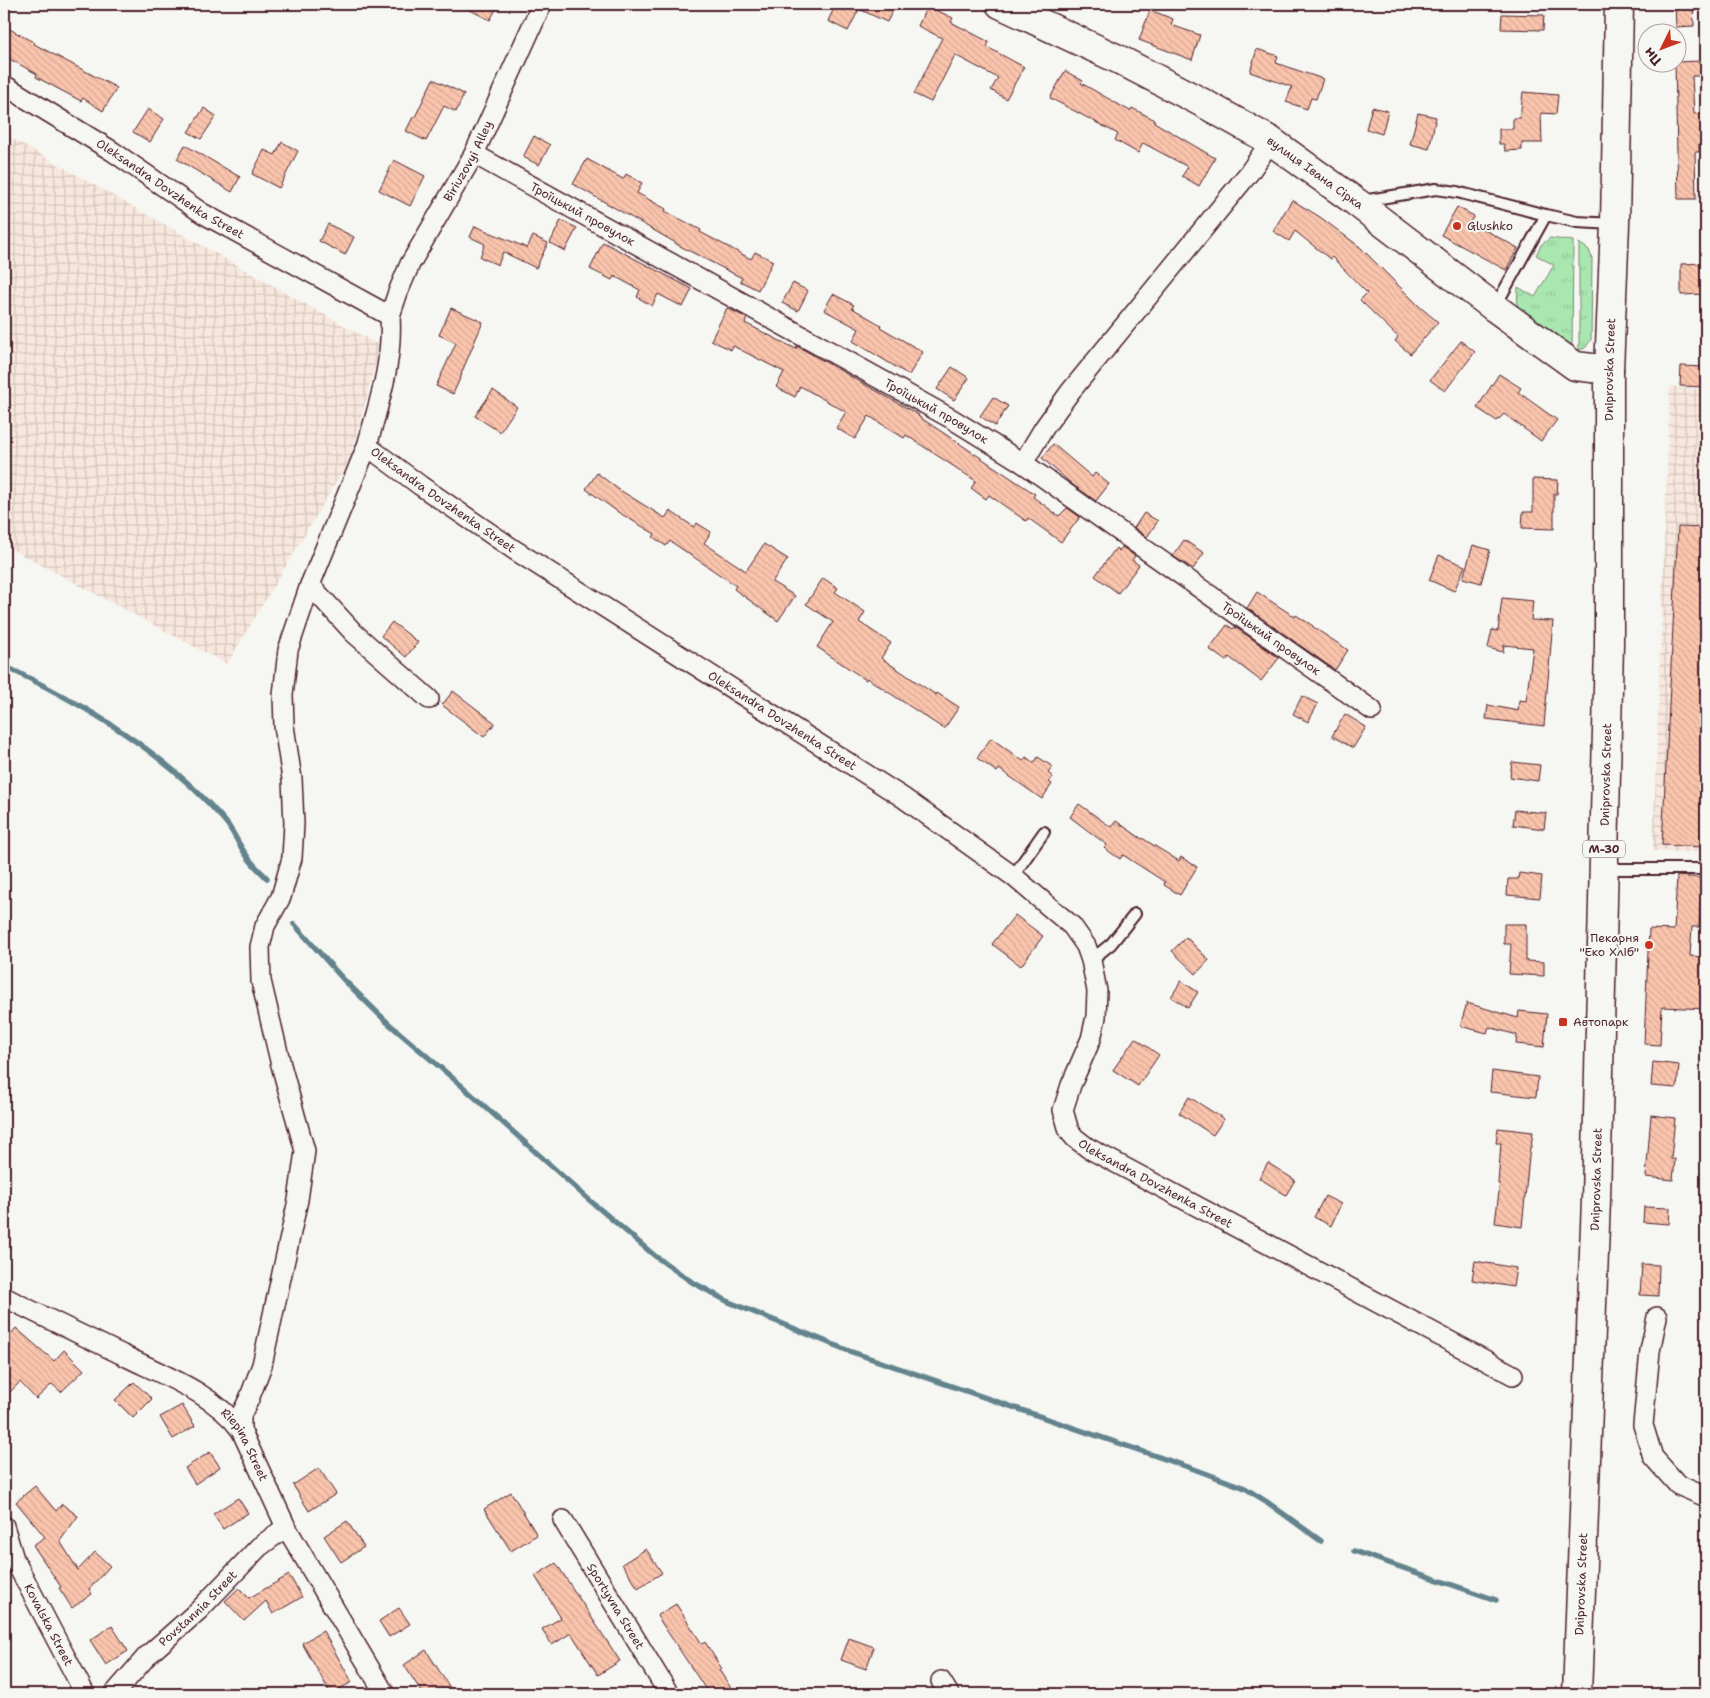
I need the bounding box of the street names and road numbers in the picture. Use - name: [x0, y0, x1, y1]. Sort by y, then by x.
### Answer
- street label: Biriuzovyi Alley: [440, 118, 496, 205]
- street label: вулиця Івана Сірка: [1264, 132, 1367, 213]
- street label: Oleksandra Dovzhenka Street: [93, 135, 247, 242]
- street label: Троїцький провулок: [527, 179, 638, 250]
- street label: Dniprovska Street: [1601, 318, 1619, 421]
- street label: Троїцький провулок: [881, 375, 992, 448]
- street label: Oleksandra Dovzhenka Street: [367, 443, 518, 556]
- street label: Троїцький провулок: [1219, 598, 1324, 679]
- street label: Oleksandra Dovzhenka Street: [705, 667, 860, 774]
- street label: Dniprovska Street: [1597, 723, 1615, 826]
- road number: М-30: [1583, 841, 1625, 858]
- street label: Dniprovska Street: [1587, 1128, 1606, 1231]
- street label: Oleksandra Dovzhenka Street: [1075, 1135, 1235, 1232]
- street label: Riepina Street: [217, 1405, 272, 1484]
- street label: Dniprovska Street: [1571, 1532, 1591, 1636]
- street label: Sportyvna Street: [583, 1560, 648, 1652]
- street label: Povstannia Street: [155, 1567, 240, 1650]
- street label: Kovalska Street: [20, 1581, 77, 1669]

